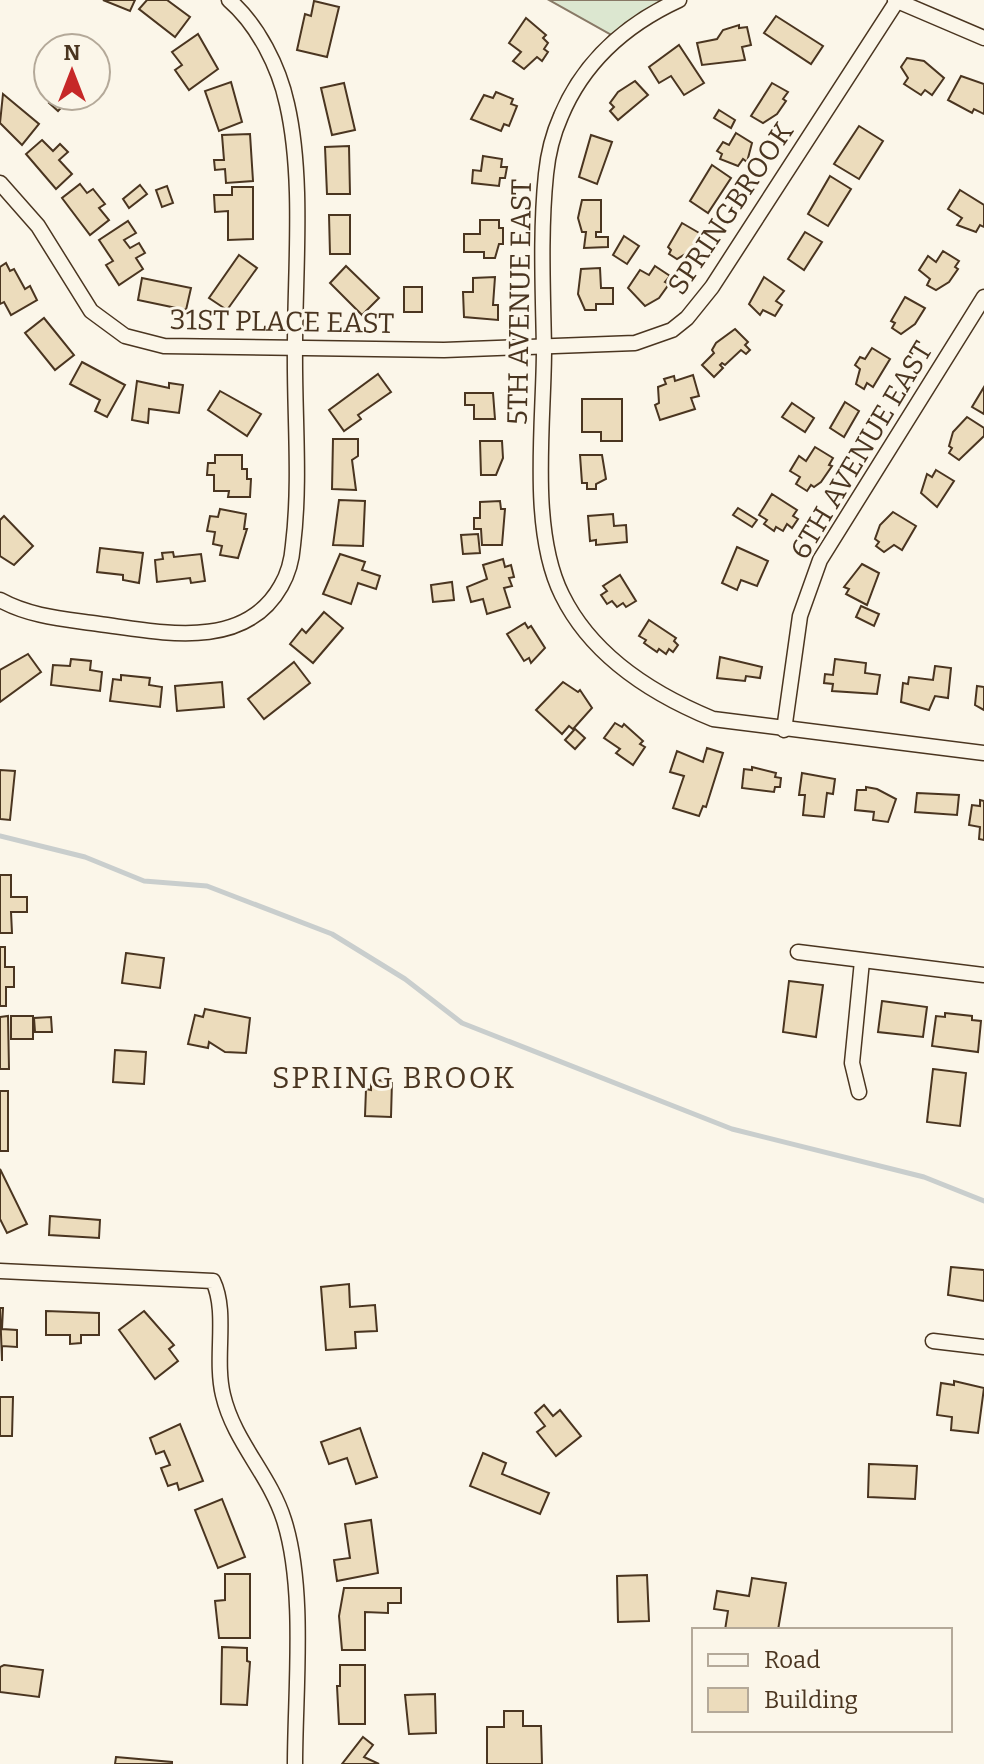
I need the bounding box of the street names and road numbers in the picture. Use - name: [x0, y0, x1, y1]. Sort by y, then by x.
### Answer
- street label: SPRINGBROOK: [661, 116, 800, 301]
- street label: 5TH AVENUE EAST: [501, 179, 538, 425]
- street label: 31ST PLACE EAST: [169, 303, 395, 340]
- street label: 6TH AVENUE EAST: [784, 336, 939, 565]

